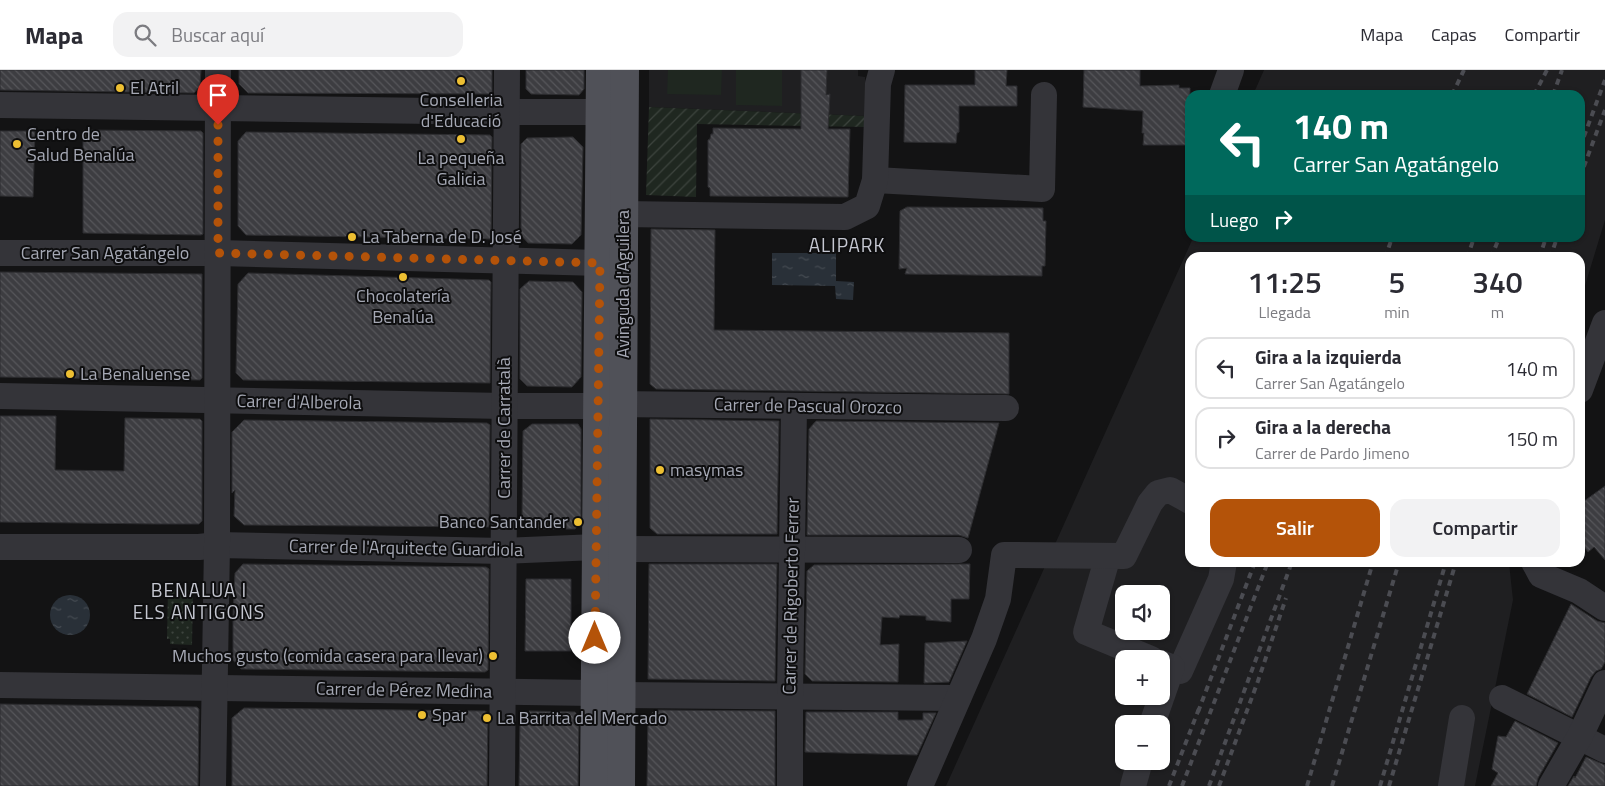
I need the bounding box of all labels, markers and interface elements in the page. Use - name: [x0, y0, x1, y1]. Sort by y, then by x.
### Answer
- search box: [113, 12, 463, 57]
- text: Mapa: [25, 17, 83, 53]
- text: Buscar aquí: [171, 20, 264, 49]
- icon: search: [131, 21, 159, 49]
- text: Mapa: [1360, 21, 1403, 48]
- text: Capas: [1431, 21, 1477, 48]
- text: Compartir: [1505, 21, 1580, 48]
- place label: El Atril: [130, 74, 179, 101]
- pin: [197, 74, 239, 125]
- marker: Conselleria d'Educació: [455, 75, 467, 87]
- icon: arrive: [204, 81, 232, 109]
- marker: El Atril: [114, 82, 126, 94]
- place label: Conselleria d'Educació: [420, 86, 502, 134]
- text: 140 m: [1293, 99, 1389, 153]
- icon: left: [1210, 110, 1275, 175]
- place label: Centro de Salud Benalúa: [27, 120, 135, 168]
- marker: La pequeña Galicia: [455, 133, 467, 145]
- marker: Centro de Salud Benalúa: [11, 138, 23, 150]
- place label: La pequeña Galicia: [418, 144, 504, 192]
- text: Carrer San Agatángelo: [1293, 147, 1499, 181]
- text: Luego: [1210, 205, 1259, 234]
- icon: right: [1269, 205, 1297, 233]
- street label: Avinguda d'Aguilera: [609, 210, 636, 358]
- place label: La Taberna de D. José: [362, 223, 522, 250]
- district label: ALIPARK: [809, 230, 885, 259]
- marker: La Taberna de D. José: [346, 231, 358, 243]
- street label: Carrer San Agatángelo: [21, 239, 189, 266]
- text: 11:25: [1247, 259, 1322, 305]
- text: 5: [1389, 259, 1405, 305]
- text: 340: [1472, 259, 1523, 305]
- marker: Chocolatería Benalúa: [397, 271, 409, 283]
- place label: Chocolatería Benalúa: [356, 282, 450, 330]
- text: Llegada: [1259, 300, 1311, 324]
- text: min: [1384, 300, 1410, 324]
- text: m: [1491, 300, 1504, 324]
- text: Gira a la izquierda: [1255, 342, 1402, 371]
- icon: left: [1212, 354, 1240, 382]
- text: 140 m: [1506, 354, 1558, 383]
- street label: Carrer de Carratalà: [490, 357, 517, 499]
- place label: La Benaluense: [80, 360, 190, 387]
- marker: La Benaluense: [64, 368, 76, 380]
- text: Carrer San Agatángelo: [1255, 371, 1405, 395]
- street label: Carrer d'Alberola: [236, 387, 362, 416]
- street label: Carrer de Pascual Orozco: [714, 390, 902, 421]
- text: Gira a la derecha: [1255, 412, 1391, 441]
- icon: right: [1212, 424, 1240, 452]
- text: 150 m: [1506, 424, 1558, 453]
- text: Carrer de Pardo Jimeno: [1255, 441, 1410, 465]
- place label: masymas: [670, 456, 743, 483]
- marker: masymas: [654, 464, 666, 476]
- street label: Carrer de Rigoberto Ferrer: [775, 497, 806, 695]
- button: Salir: [1210, 499, 1380, 557]
- button: Compartir: [1390, 499, 1560, 557]
- place label: Banco Santander: [439, 508, 568, 535]
- marker: Banco Santander: [572, 516, 584, 528]
- street label: Carrer de l'Arquitecte Guardiola: [289, 532, 523, 563]
- district label: BENALUA I ELS ANTIGONS: [133, 575, 265, 626]
- map controls: [1115, 585, 1170, 770]
- button: sound: [1115, 585, 1170, 640]
- position arrow: [568, 611, 620, 663]
- place label: Muchos gusto (comida casera para llevar): [172, 642, 483, 669]
- marker: Muchos gusto (comida casera para llevar): [487, 650, 499, 662]
- button: +: [1115, 650, 1170, 705]
- street label: Carrer de Pérez Medina: [316, 674, 492, 705]
- place label: Spar: [432, 701, 467, 728]
- place label: La Barrita del Mercado: [497, 704, 667, 731]
- marker: Spar: [416, 709, 428, 721]
- marker: La Barrita del Mercado: [481, 712, 493, 724]
- button: −: [1115, 715, 1170, 770]

